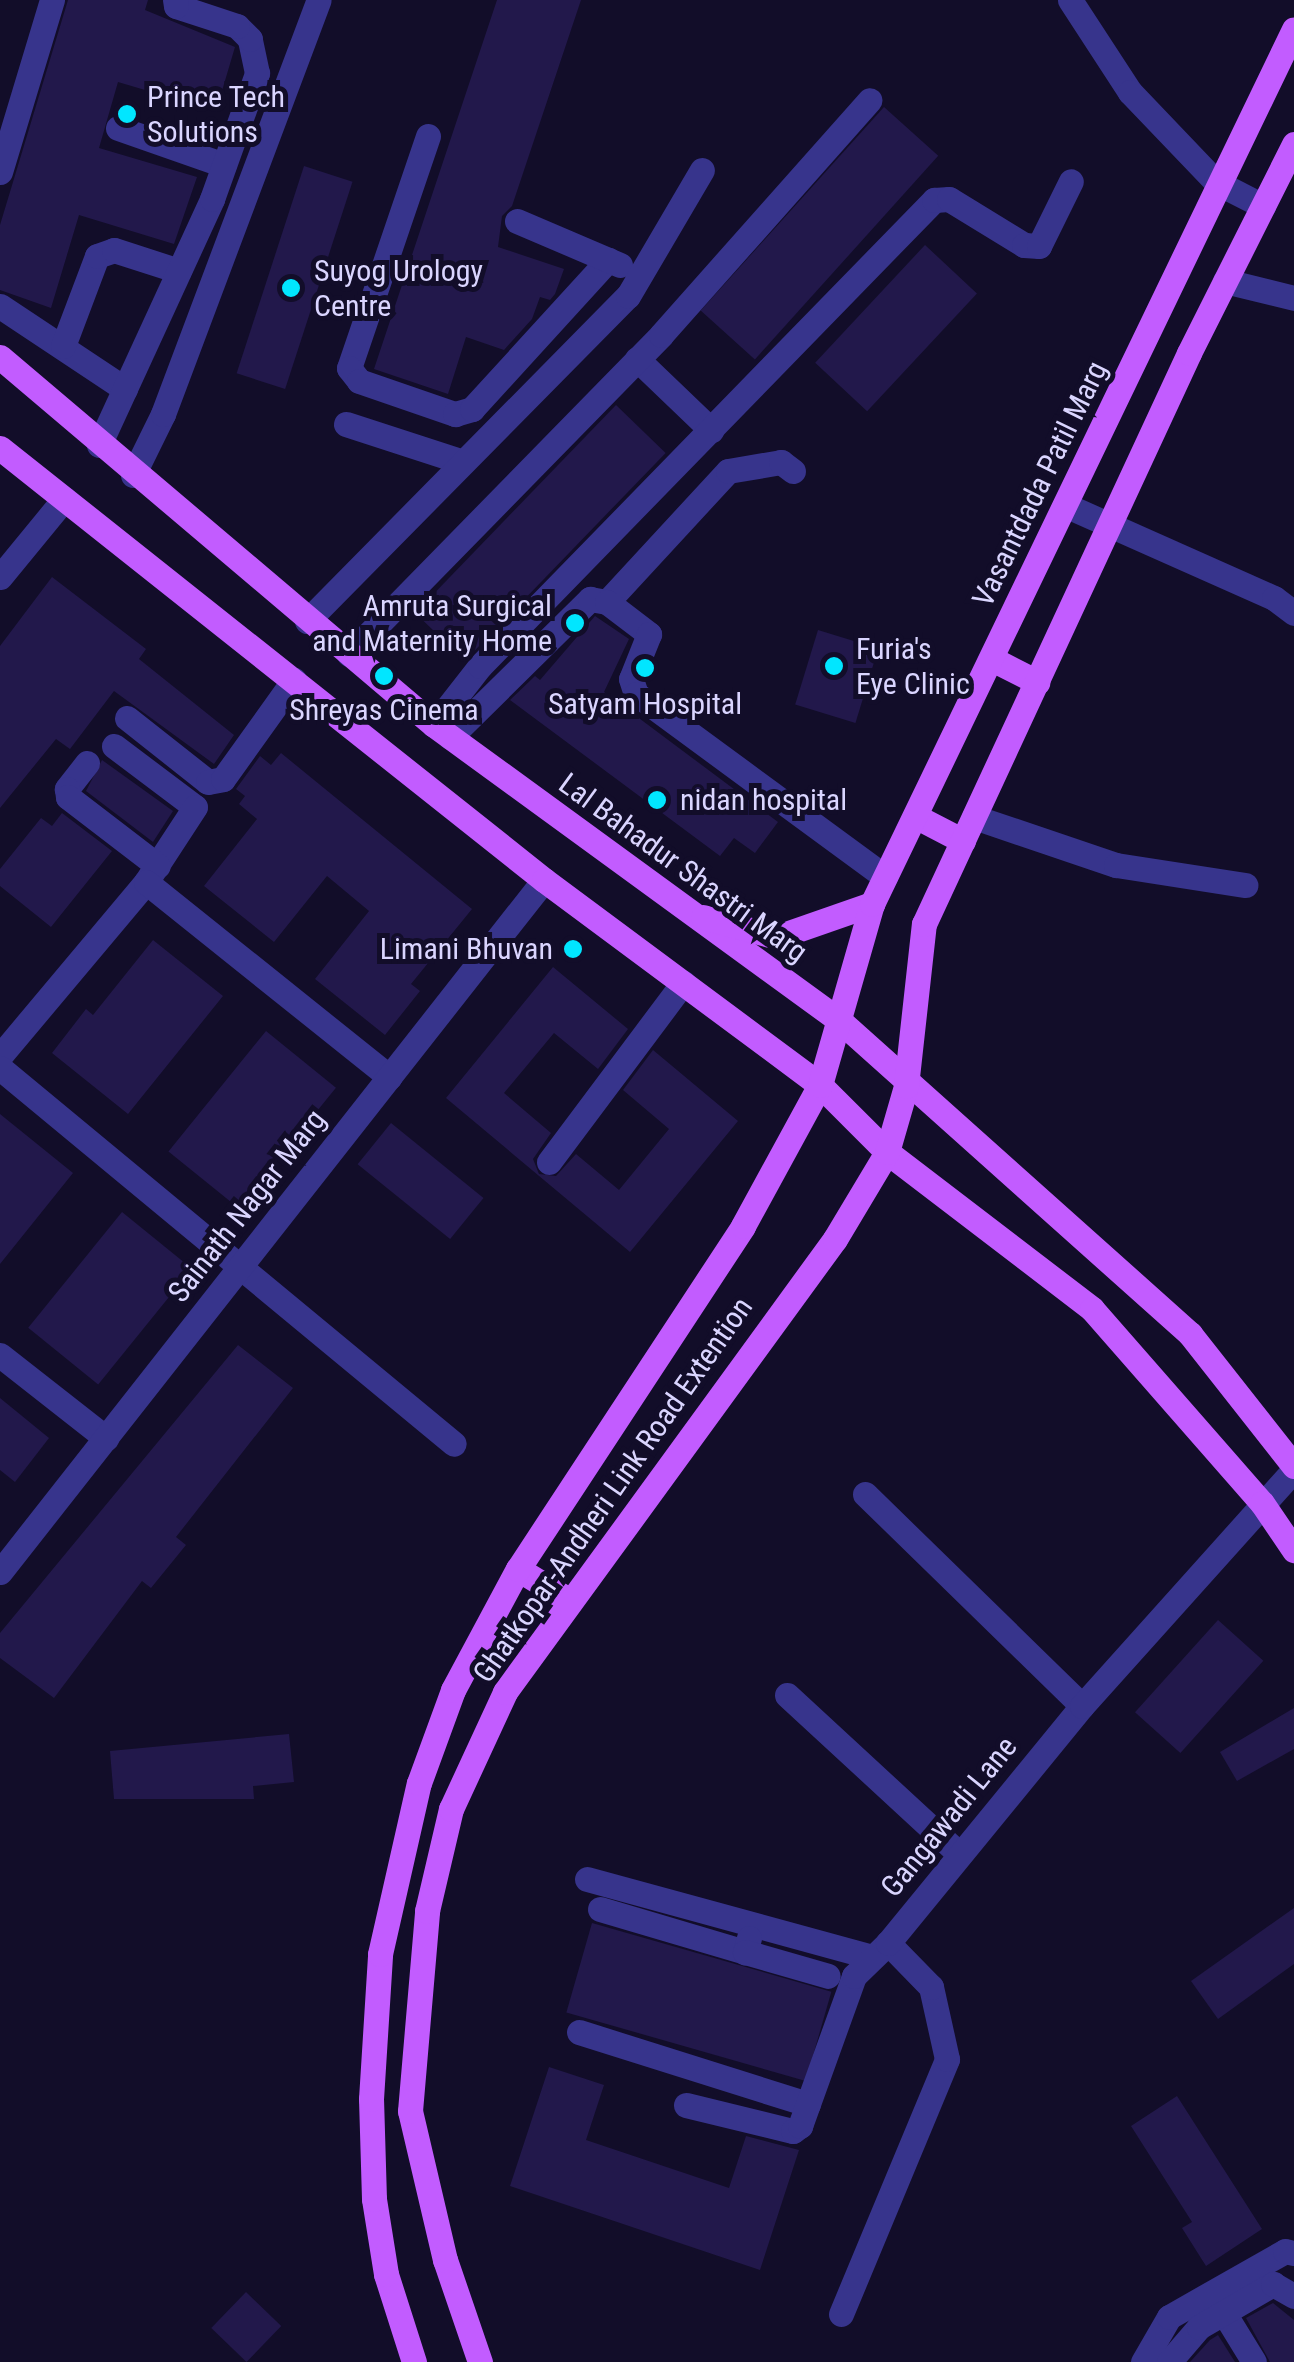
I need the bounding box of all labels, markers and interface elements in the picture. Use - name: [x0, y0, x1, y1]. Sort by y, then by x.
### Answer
- place label: Prince Tech Solutions: [147, 79, 286, 150]
- marker: Prince Tech Solutions: [116, 103, 138, 125]
- place label: Suyog Urology Centre: [314, 253, 483, 324]
- marker: Suyog Urology Centre: [278, 275, 304, 301]
- street label: Vasantdada Patil Marg: [965, 355, 1115, 613]
- place label: Amruta Surgical and Maternity Home: [312, 588, 552, 658]
- marker: Amruta Surgical and Maternity Home: [562, 610, 588, 636]
- place label: Furia's Eye Clinic: [856, 631, 970, 702]
- marker: Furia's Eye Clinic: [821, 653, 847, 679]
- marker: Satyam Hospital: [632, 655, 658, 681]
- marker: Shreyas Cinema: [373, 665, 395, 687]
- place label: Satyam Hospital: [548, 686, 742, 722]
- place label: Shreyas Cinema: [289, 692, 479, 728]
- street label: Lal Bahadur Shastri Marg: [552, 766, 814, 970]
- place label: nidan hospital: [680, 782, 847, 818]
- marker: nidan hospital: [644, 787, 670, 813]
- place label: Limani Bhuvan: [380, 931, 553, 967]
- marker: Limani Bhuvan: [562, 938, 584, 960]
- street label: Sainath Nagar Marg: [161, 1102, 333, 1310]
- street label: Ghatkopar-Andheri Link Road Extention: [466, 1290, 760, 1690]
- street label: Gangawadi Lane: [873, 1730, 1025, 1904]

